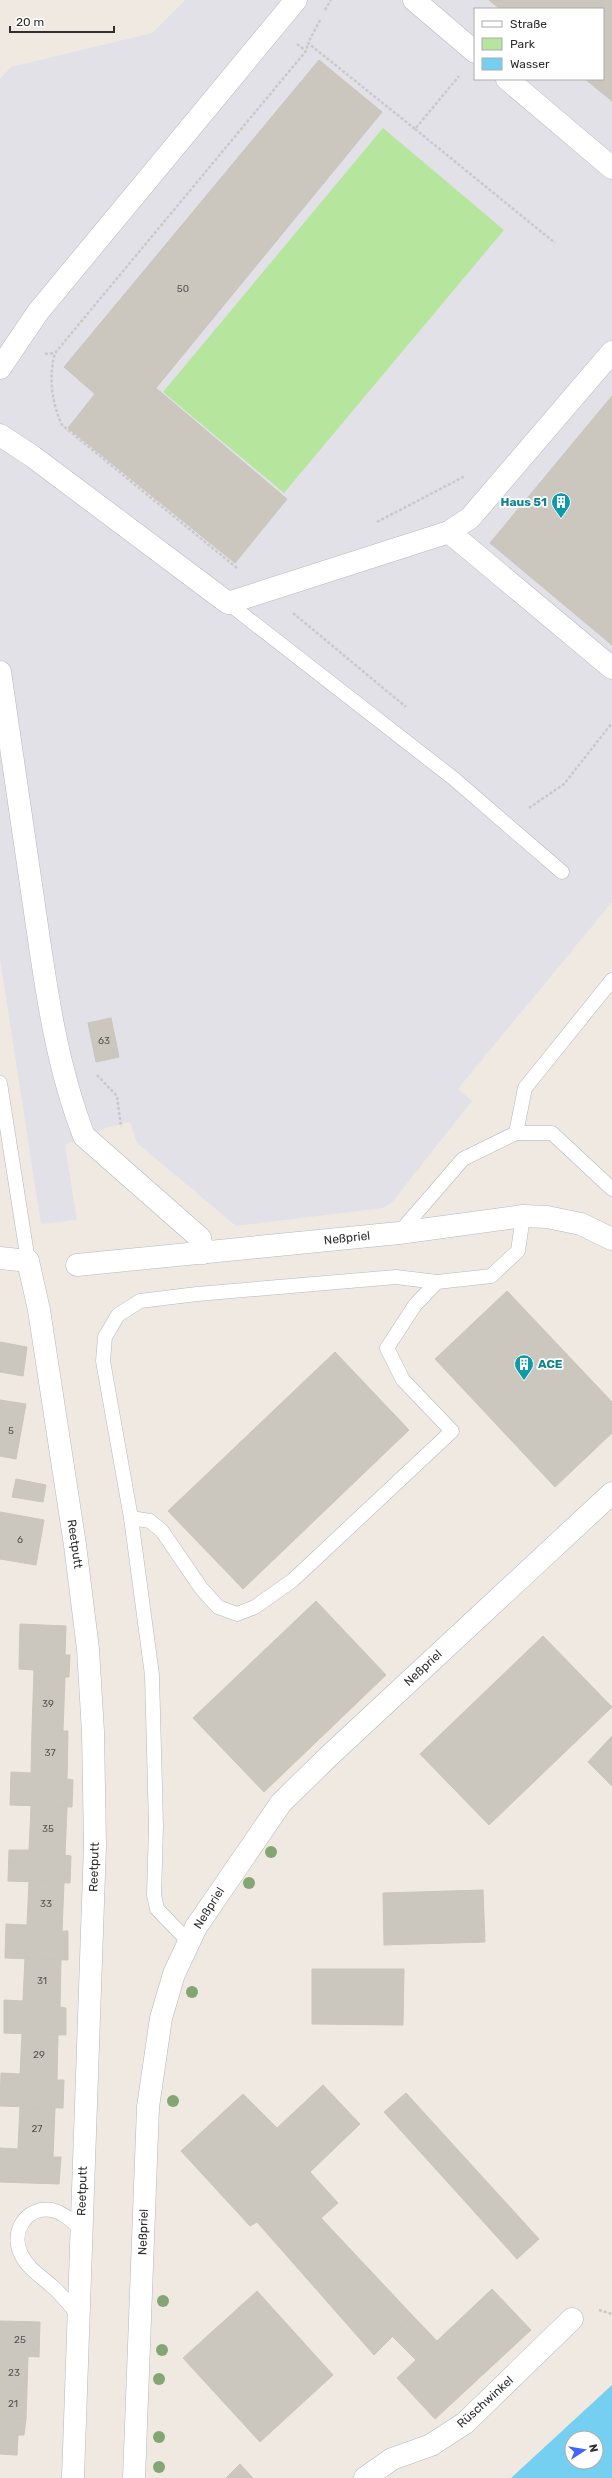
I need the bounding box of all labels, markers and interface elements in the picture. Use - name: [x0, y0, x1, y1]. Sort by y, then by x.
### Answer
- scale bar: [10, 8, 114, 34]
- legend: [474, 8, 604, 80]
- text: 20 m: [16, 15, 44, 29]
- text: Straße: [510, 17, 547, 31]
- text: Park: [510, 37, 536, 51]
- text: Wasser: [510, 57, 550, 71]
- house number: 50: [177, 283, 189, 295]
- building icon: Haus 51: [550, 491, 572, 519]
- place label: Haus 51: [500, 495, 547, 509]
- house number: 63: [98, 1035, 110, 1047]
- street label: Neßpriel: [323, 1229, 371, 1247]
- building icon: ACE: [513, 1353, 535, 1381]
- place label: ACE: [538, 1357, 563, 1371]
- house number: 5: [8, 1425, 14, 1437]
- street label: Reetputt: [65, 1518, 85, 1570]
- house number: 6: [17, 1534, 23, 1546]
- street label: Neßpriel: [401, 1647, 445, 1689]
- house number: 39: [42, 1698, 54, 1710]
- house number: 37: [44, 1747, 56, 1759]
- house number: 35: [42, 1823, 54, 1835]
- street label: Reetputt: [86, 1842, 102, 1892]
- street label: Neßpriel: [191, 1885, 227, 1931]
- house number: 33: [40, 1898, 52, 1910]
- house number: 31: [37, 1975, 47, 1987]
- house number: 29: [33, 2049, 45, 2061]
- house number: 27: [32, 2123, 43, 2135]
- street label: Reetputt: [74, 2166, 90, 2216]
- street label: Neßpriel: [135, 2209, 151, 2255]
- house number: 25: [14, 2334, 26, 2346]
- house number: 23: [8, 2367, 20, 2379]
- street label: Rüschwinkel: [454, 2373, 516, 2431]
- house number: 21: [8, 2398, 18, 2410]
- north arrow: [564, 2430, 604, 2470]
- text: N: [586, 2443, 600, 2453]

